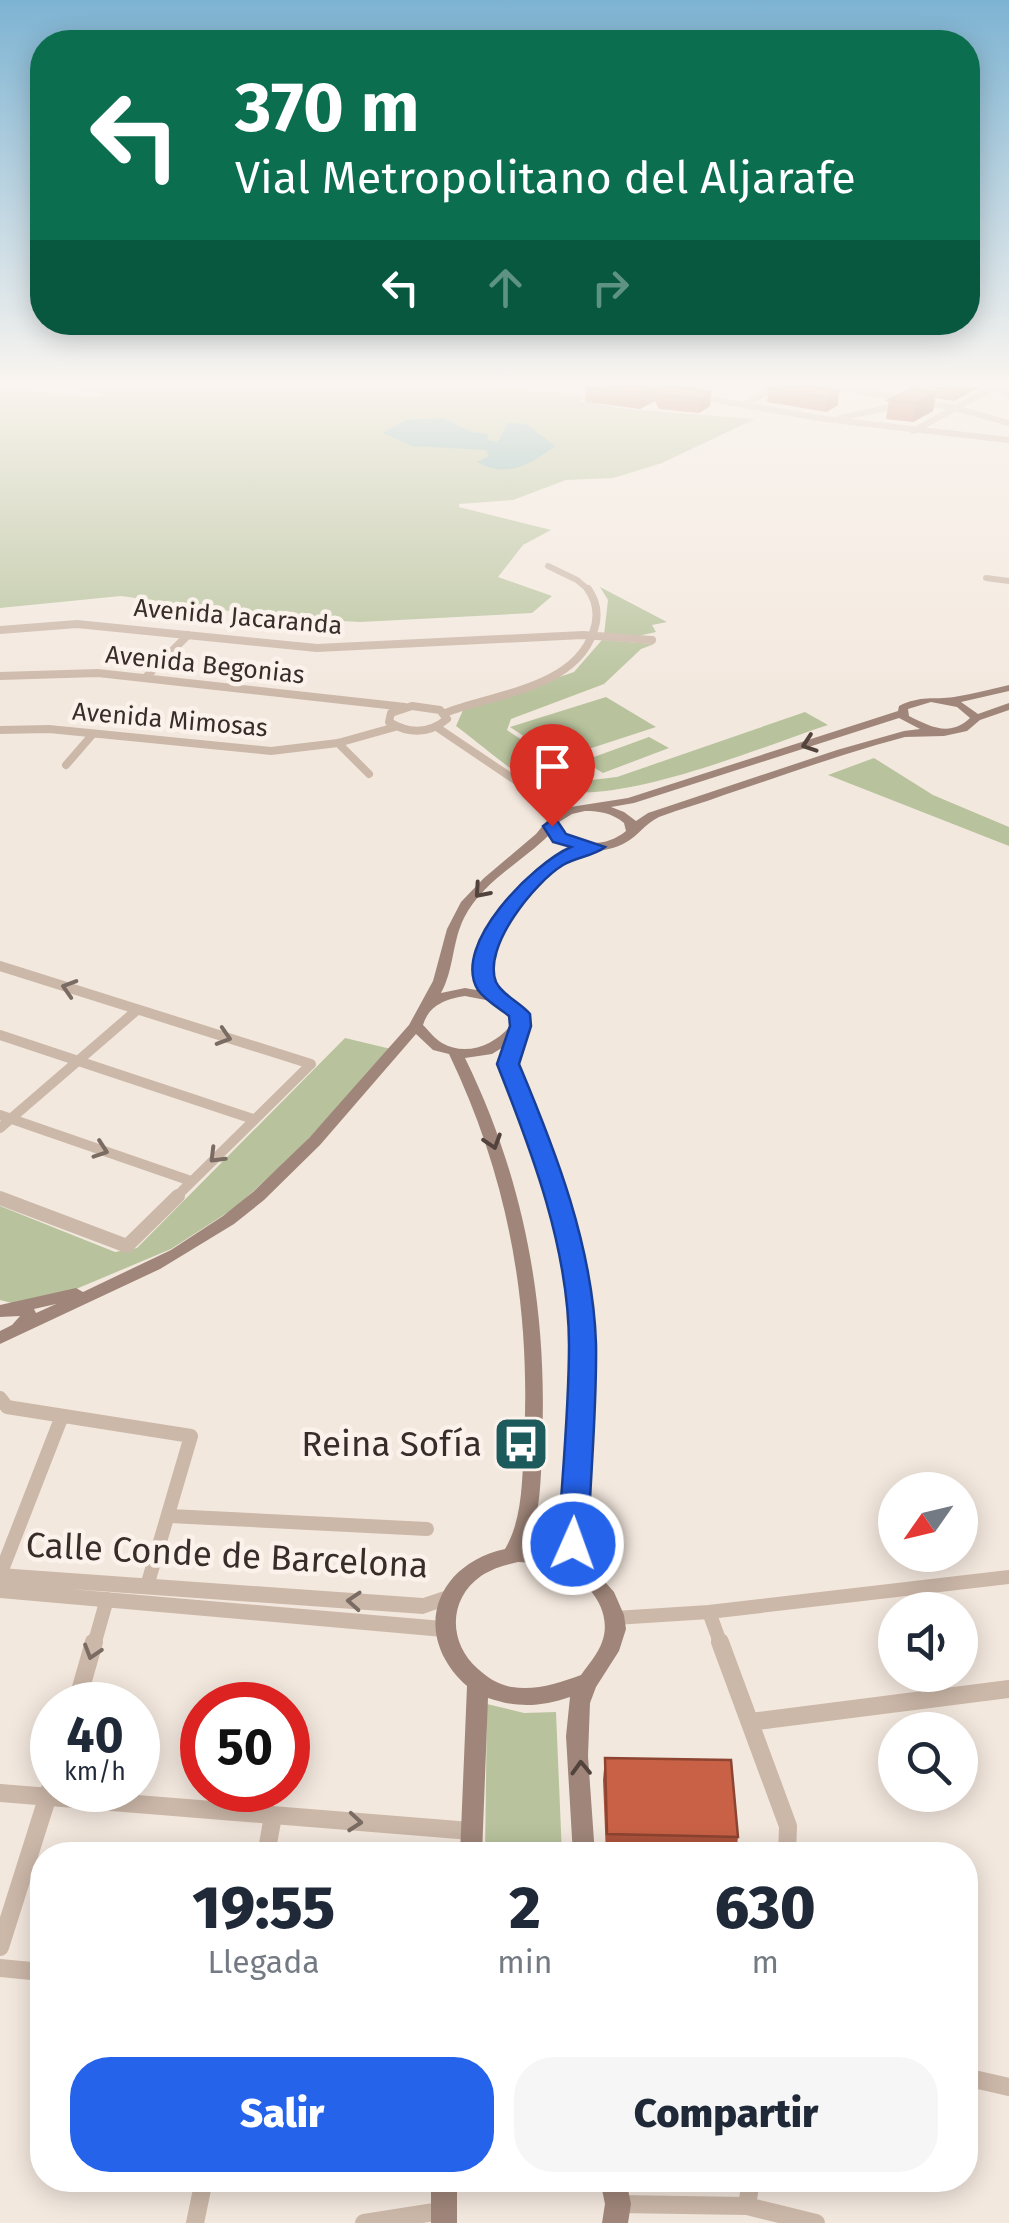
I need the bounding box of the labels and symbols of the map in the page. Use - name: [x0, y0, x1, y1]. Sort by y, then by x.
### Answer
- street label: Avenida Jacaranda: [133, 593, 343, 641]
- street label: Avenida Begonias: [104, 640, 306, 690]
- street label: Avenida Mimosas: [71, 697, 269, 743]
- pin: [510, 724, 595, 827]
- one-way arrow: [802, 732, 819, 753]
- one-way arrow: [474, 880, 492, 898]
- one-way arrow: [61, 979, 78, 1000]
- one-way arrow: [215, 1025, 232, 1046]
- one-way arrow: [481, 1132, 501, 1149]
- one-way arrow: [91, 1138, 108, 1159]
- one-way arrow: [209, 1145, 227, 1163]
- bus stop icon: Reina Sofía: [491, 1414, 551, 1474]
- place label: Reina Sofía: [301, 1423, 482, 1465]
- north arrow: [878, 1472, 978, 1572]
- position arrow: [521, 1492, 625, 1596]
- street label: Calle Conde de Barcelona: [25, 1523, 429, 1587]
- one-way arrow: [345, 1591, 361, 1612]
- one-way arrow: [83, 1643, 104, 1660]
- speed limit sign: 50: [180, 1682, 310, 1812]
- one-way arrow: [570, 1760, 591, 1776]
- one-way arrow: [347, 1811, 363, 1833]

